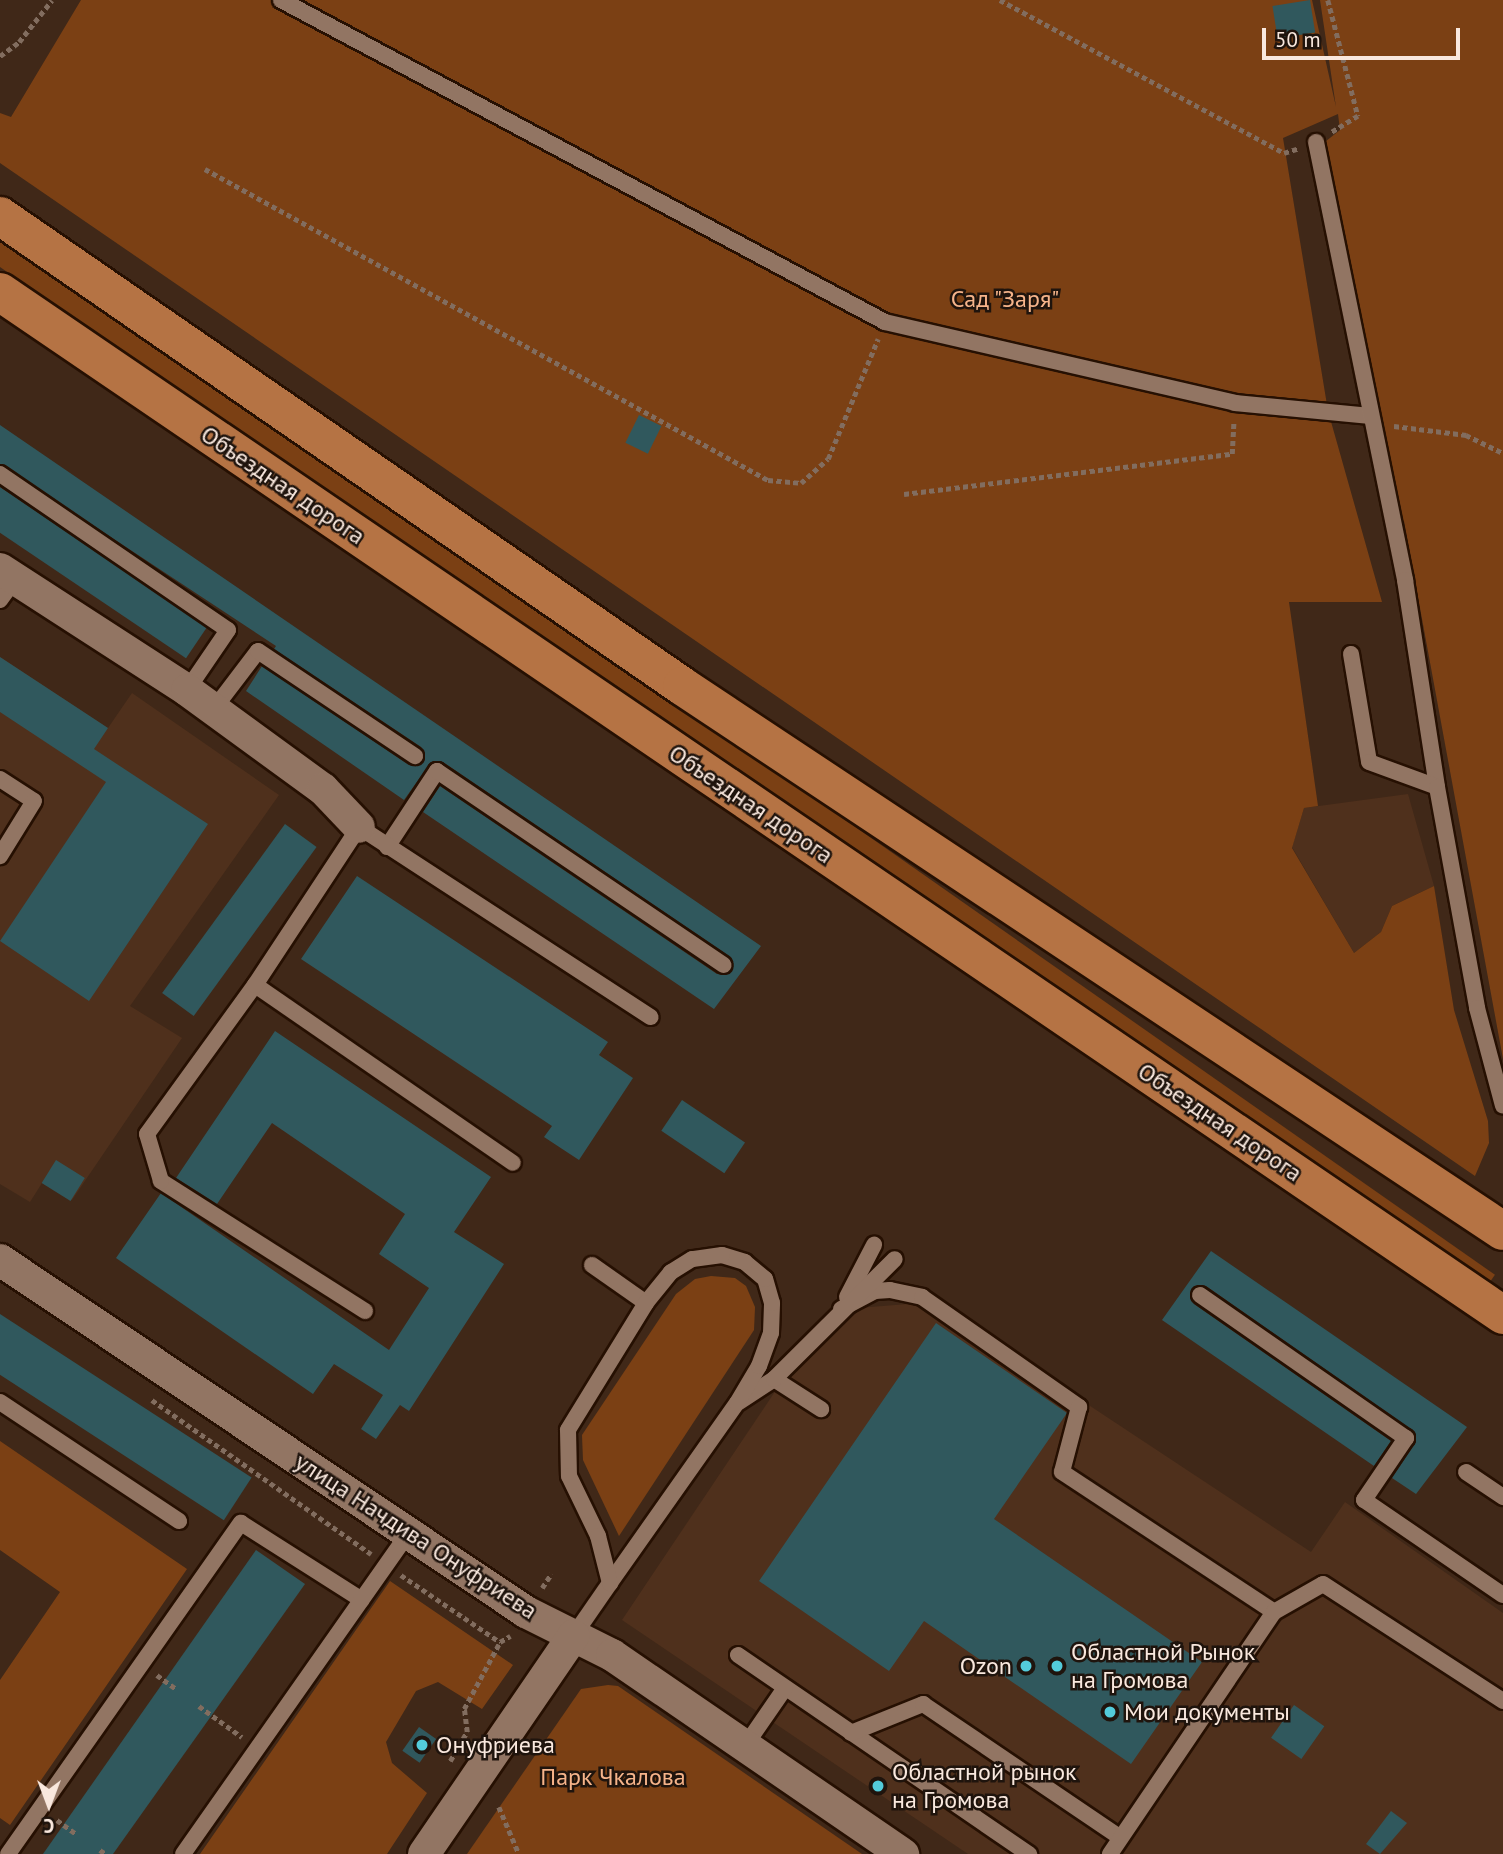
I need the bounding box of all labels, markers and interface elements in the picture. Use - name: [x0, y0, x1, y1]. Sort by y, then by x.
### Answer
- scale bar: [1265, 14, 1463, 58]
- text: 50 m: [1275, 26, 1321, 53]
- park label: Сад "Заря": [950, 285, 1060, 313]
- street label: Объездная дорога: [196, 420, 370, 550]
- street label: Объездная дорога: [664, 739, 838, 869]
- street label: Объездная дорога: [1133, 1057, 1307, 1187]
- street label: улица Начдива Онуфриева: [290, 1447, 542, 1625]
- place label: Областной Рынок на Громова: [1071, 1638, 1255, 1694]
- place label: Ozon: [960, 1652, 1012, 1680]
- marker: Ozon: [1018, 1658, 1034, 1674]
- marker: Областной Рынок на Громова: [1049, 1658, 1065, 1674]
- place label: Мои документы: [1124, 1698, 1290, 1726]
- marker: Мои документы: [1102, 1704, 1118, 1720]
- place label: Онуфриева: [436, 1731, 555, 1759]
- marker: Онуфриева: [414, 1737, 430, 1753]
- place label: Областной рынок на Громова: [892, 1758, 1077, 1814]
- park label: Парк Чкалова: [540, 1763, 686, 1791]
- north arrow: [14, 1770, 84, 1840]
- marker: Областной рынок на Громова: [870, 1778, 886, 1794]
- text: С: [44, 1814, 54, 1838]

